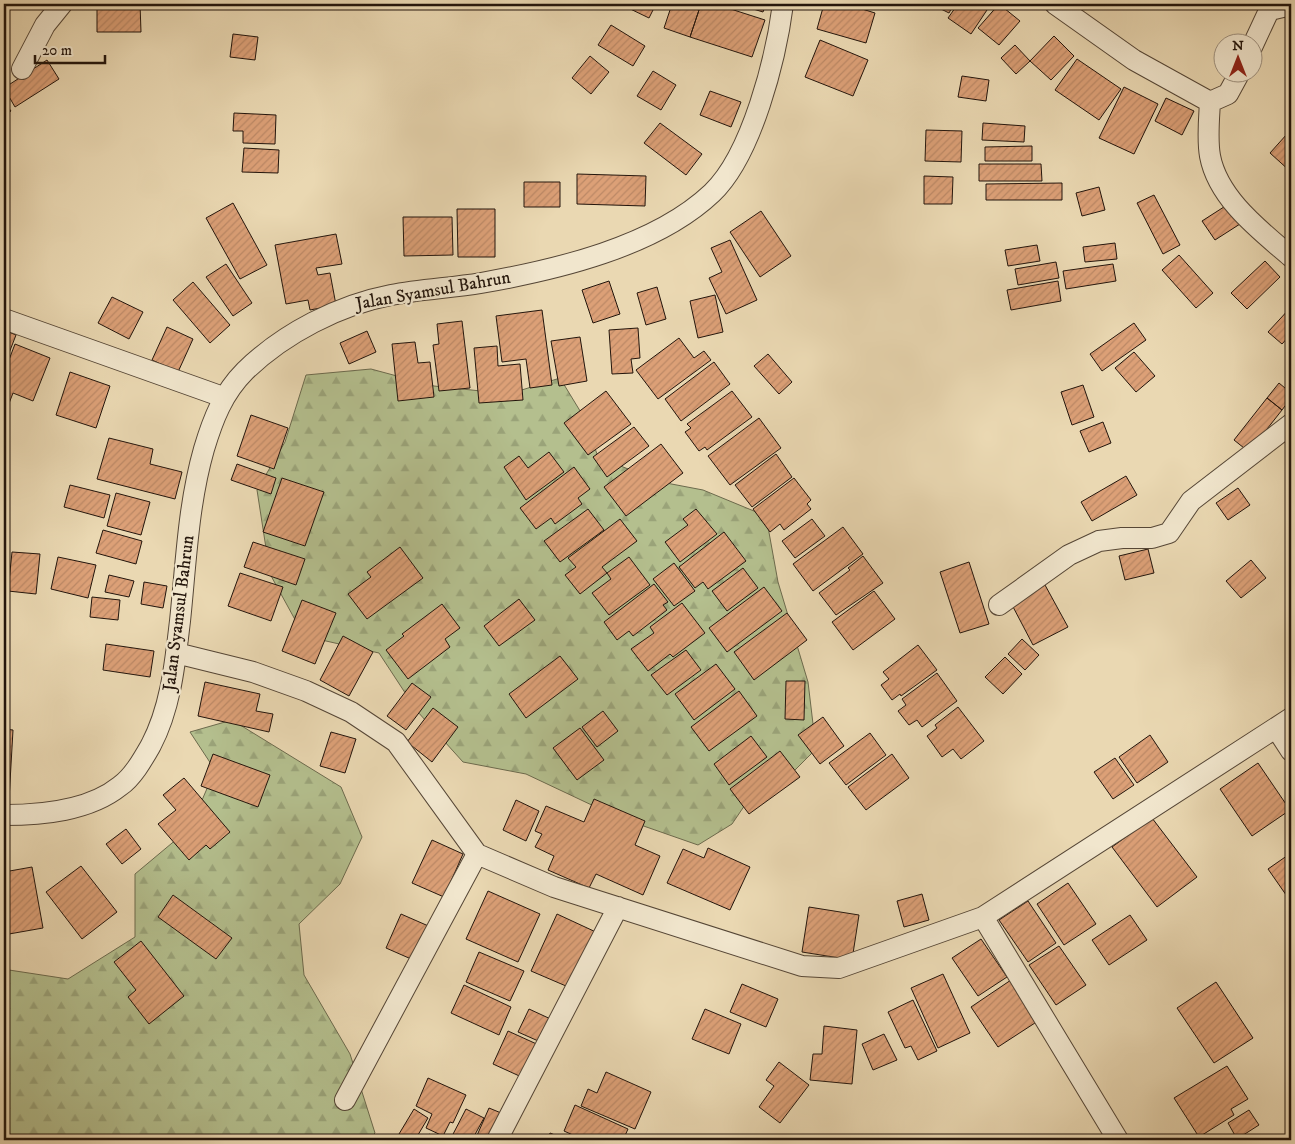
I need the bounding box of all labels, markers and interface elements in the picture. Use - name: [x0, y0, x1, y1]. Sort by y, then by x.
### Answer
- scale bar: [35, 32, 105, 64]
- north arrow: [1212, 32, 1262, 82]
- text: N: [1232, 37, 1244, 55]
- text: 20 m: [42, 41, 72, 60]
- street label: Jalan Syamsul Bahrun: [352, 266, 513, 316]
- street label: Jalan Syamsul Bahrun: [158, 533, 200, 694]

